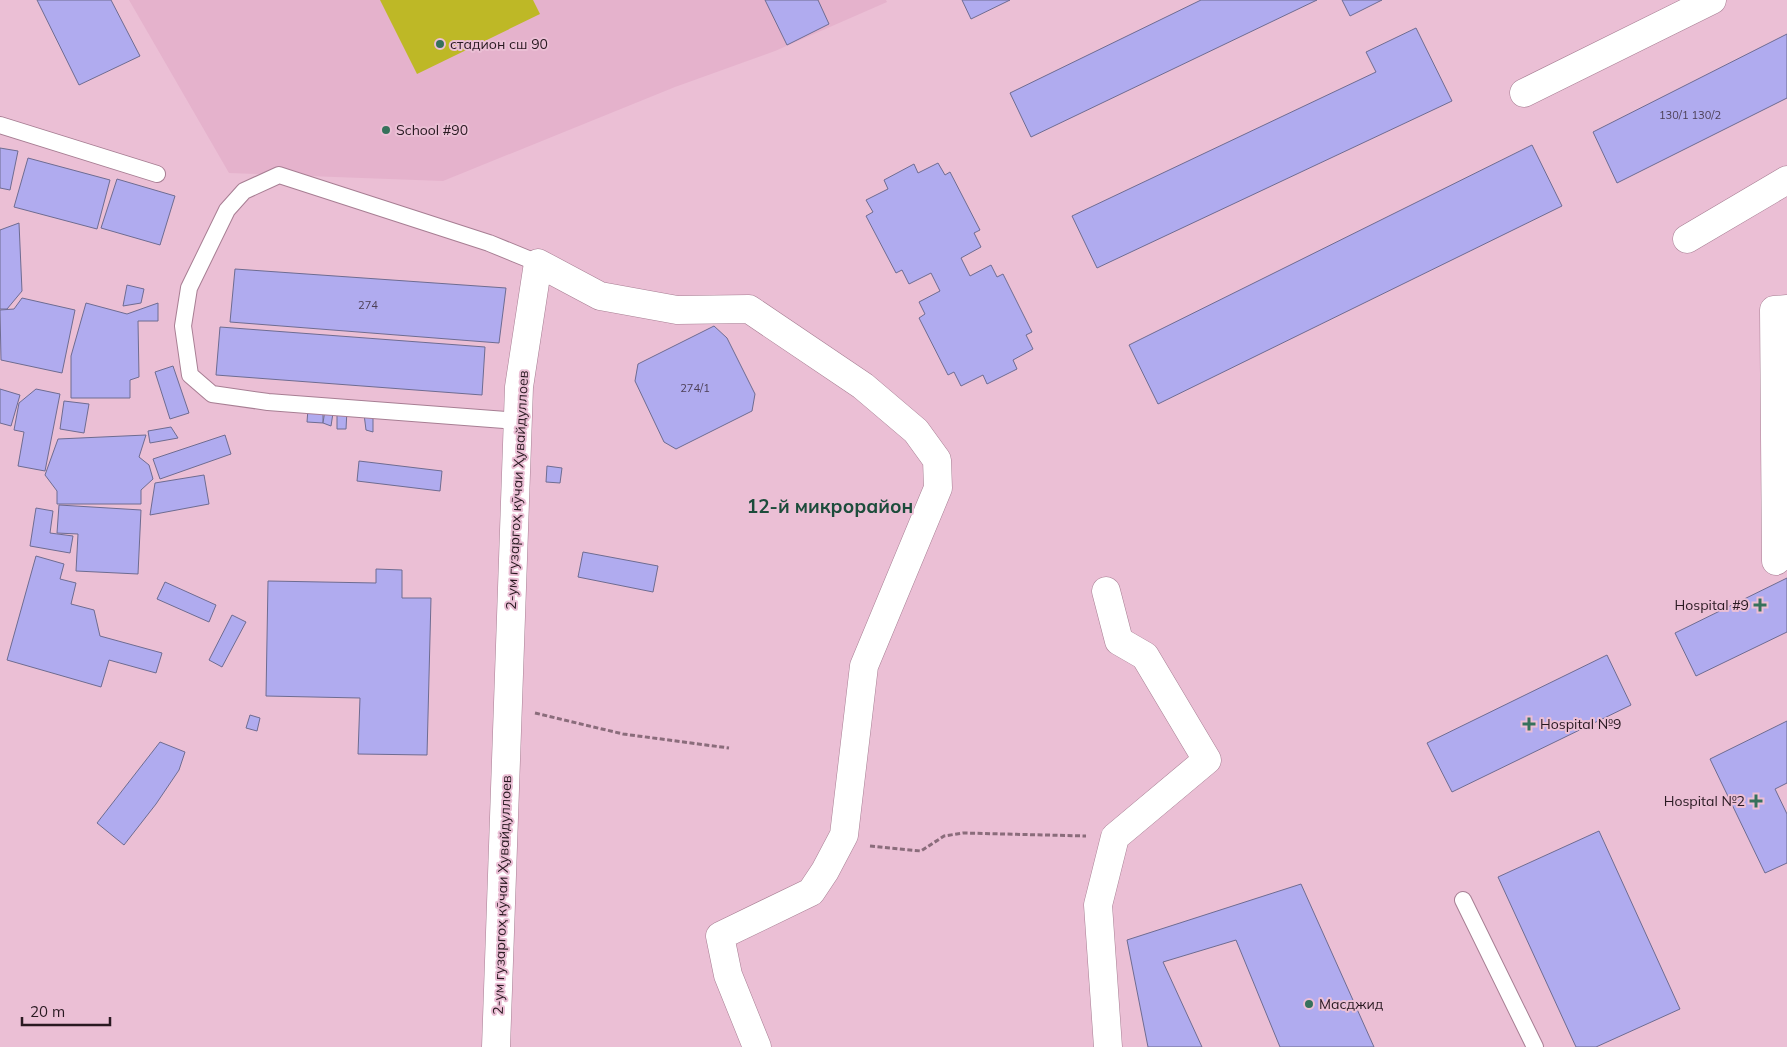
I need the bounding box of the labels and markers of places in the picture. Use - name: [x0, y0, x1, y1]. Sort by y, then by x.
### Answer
- place label: стадион сш 90: [450, 35, 548, 53]
- marker: стадион сш 90: [434, 38, 446, 50]
- place label: School #90: [396, 121, 468, 139]
- marker: School #90: [380, 124, 392, 136]
- place label: Hospital #9: [1675, 596, 1749, 614]
- marker: Hospital #9: [1753, 598, 1767, 612]
- place label: Hospital №9: [1540, 715, 1621, 733]
- marker: Hospital №9: [1522, 717, 1536, 731]
- place label: Hospital №2: [1664, 792, 1745, 810]
- marker: Hospital №2: [1749, 794, 1763, 808]
- place label: Масджид: [1319, 995, 1384, 1013]
- marker: Масджид: [1303, 998, 1315, 1010]

